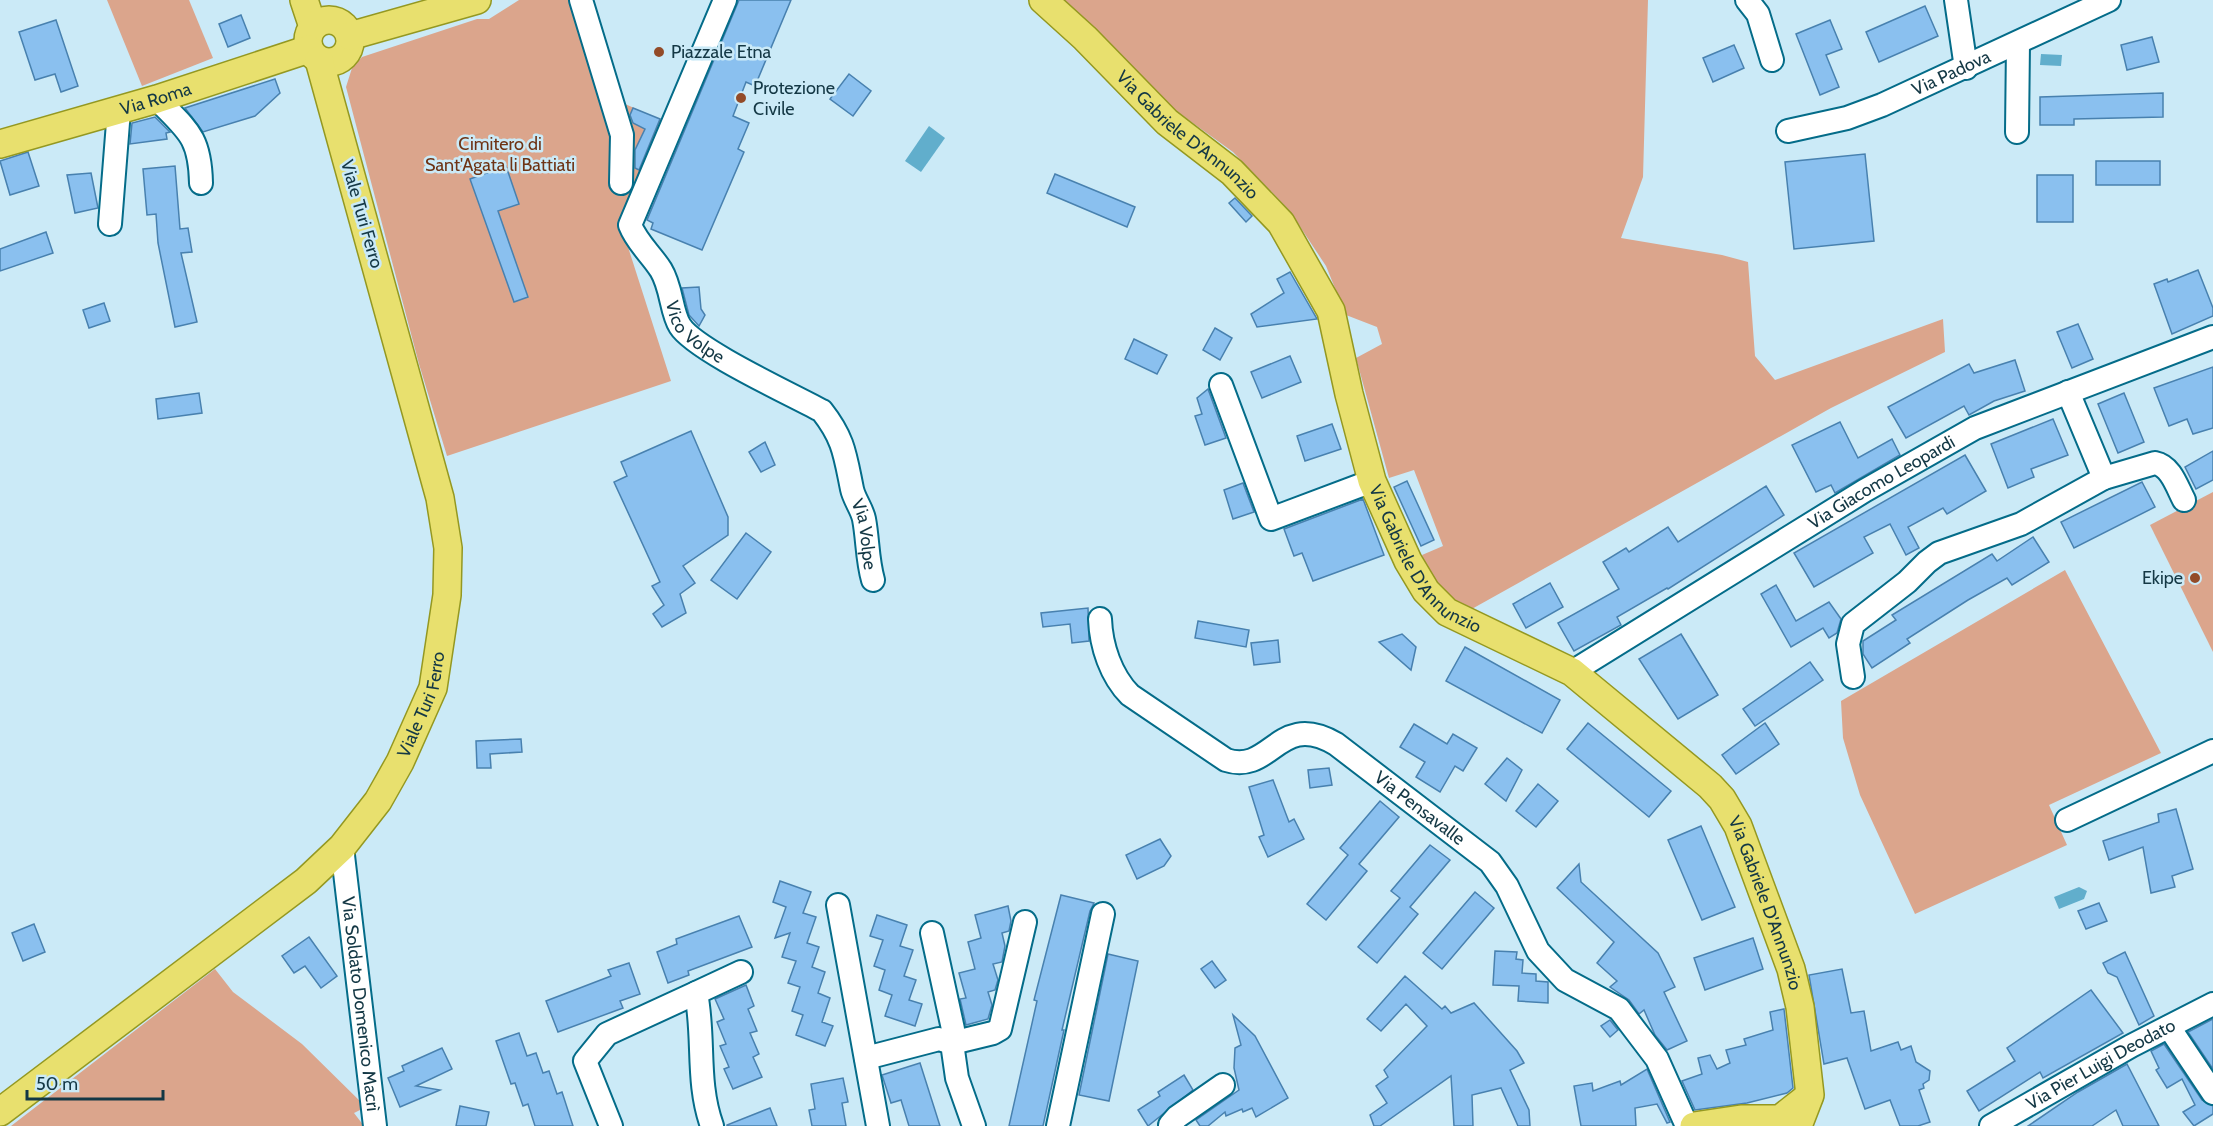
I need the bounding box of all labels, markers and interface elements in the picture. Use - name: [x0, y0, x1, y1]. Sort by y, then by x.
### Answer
- place label: Piazzale Etna: [671, 41, 772, 63]
- marker: Piazzale Etna: [652, 45, 666, 59]
- street label: Via Padova: [1908, 45, 1994, 101]
- street label: Via Gabriele D'Annunzio: [1112, 66, 1263, 204]
- street label: Via Roma: [118, 77, 194, 120]
- place label: Protezione Civile: [753, 77, 835, 120]
- marker: Protezione Civile: [734, 91, 748, 105]
- park label: Cimitero di Sant'Agata li Battiati: [425, 133, 575, 176]
- street label: Viale Turi Ferro: [336, 157, 388, 271]
- street label: Vico Volpe: [661, 298, 728, 368]
- street label: Via Giacomo Leopardi: [1804, 431, 1959, 534]
- street label: Via Gabriele D'Annunzio: [1364, 481, 1485, 638]
- street label: Via Volpe: [846, 495, 881, 571]
- place label: Ekipe: [2142, 567, 2183, 589]
- marker: Ekipe: [2188, 571, 2202, 585]
- street label: Viale Turi Ferro: [392, 650, 449, 761]
- street label: Via Pensavalle: [1370, 766, 1469, 850]
- street label: Via Gabriele D'Annunzio: [1724, 812, 1807, 992]
- street label: Via Soldato Domenico Macrì: [337, 895, 384, 1113]
- street label: Via Pier Luigi Deodato: [2022, 1014, 2179, 1115]
- scale bar: [27, 1063, 164, 1101]
- text: 50 m: [36, 1073, 78, 1095]

